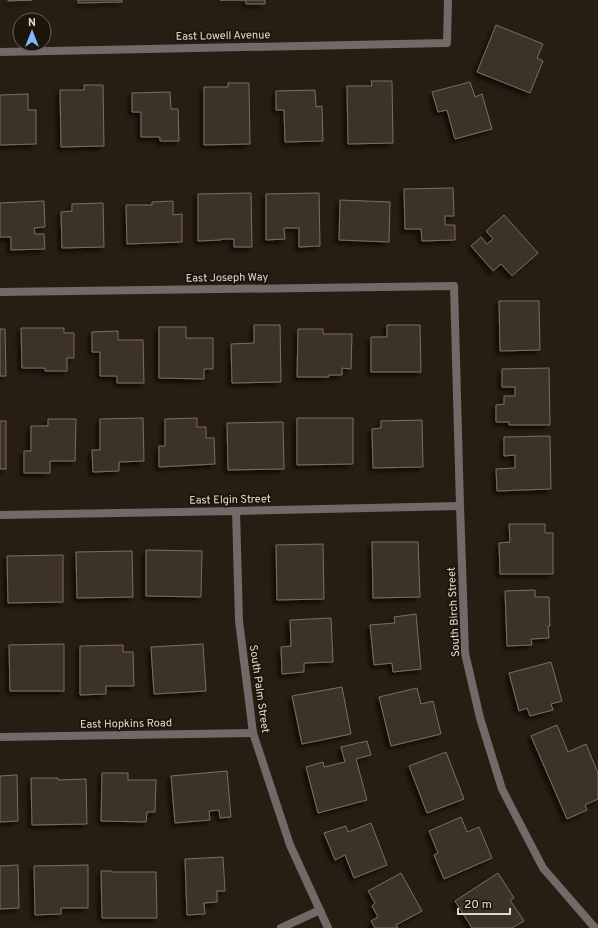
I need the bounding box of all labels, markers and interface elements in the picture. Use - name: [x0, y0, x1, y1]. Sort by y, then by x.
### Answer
- north arrow: [12, 12, 52, 52]
- text: N: [28, 16, 36, 30]
- street label: East Lowell Avenue: [176, 28, 271, 44]
- street label: East Joseph Way: [186, 270, 269, 286]
- street label: East Elgin Street: [189, 492, 271, 508]
- street label: South Birch Street: [445, 567, 463, 657]
- street label: South Palm Street: [246, 644, 272, 734]
- street label: East Hopkins Road: [80, 716, 172, 732]
- scale bar: [458, 890, 510, 916]
- text: 20 m: [464, 897, 492, 913]

